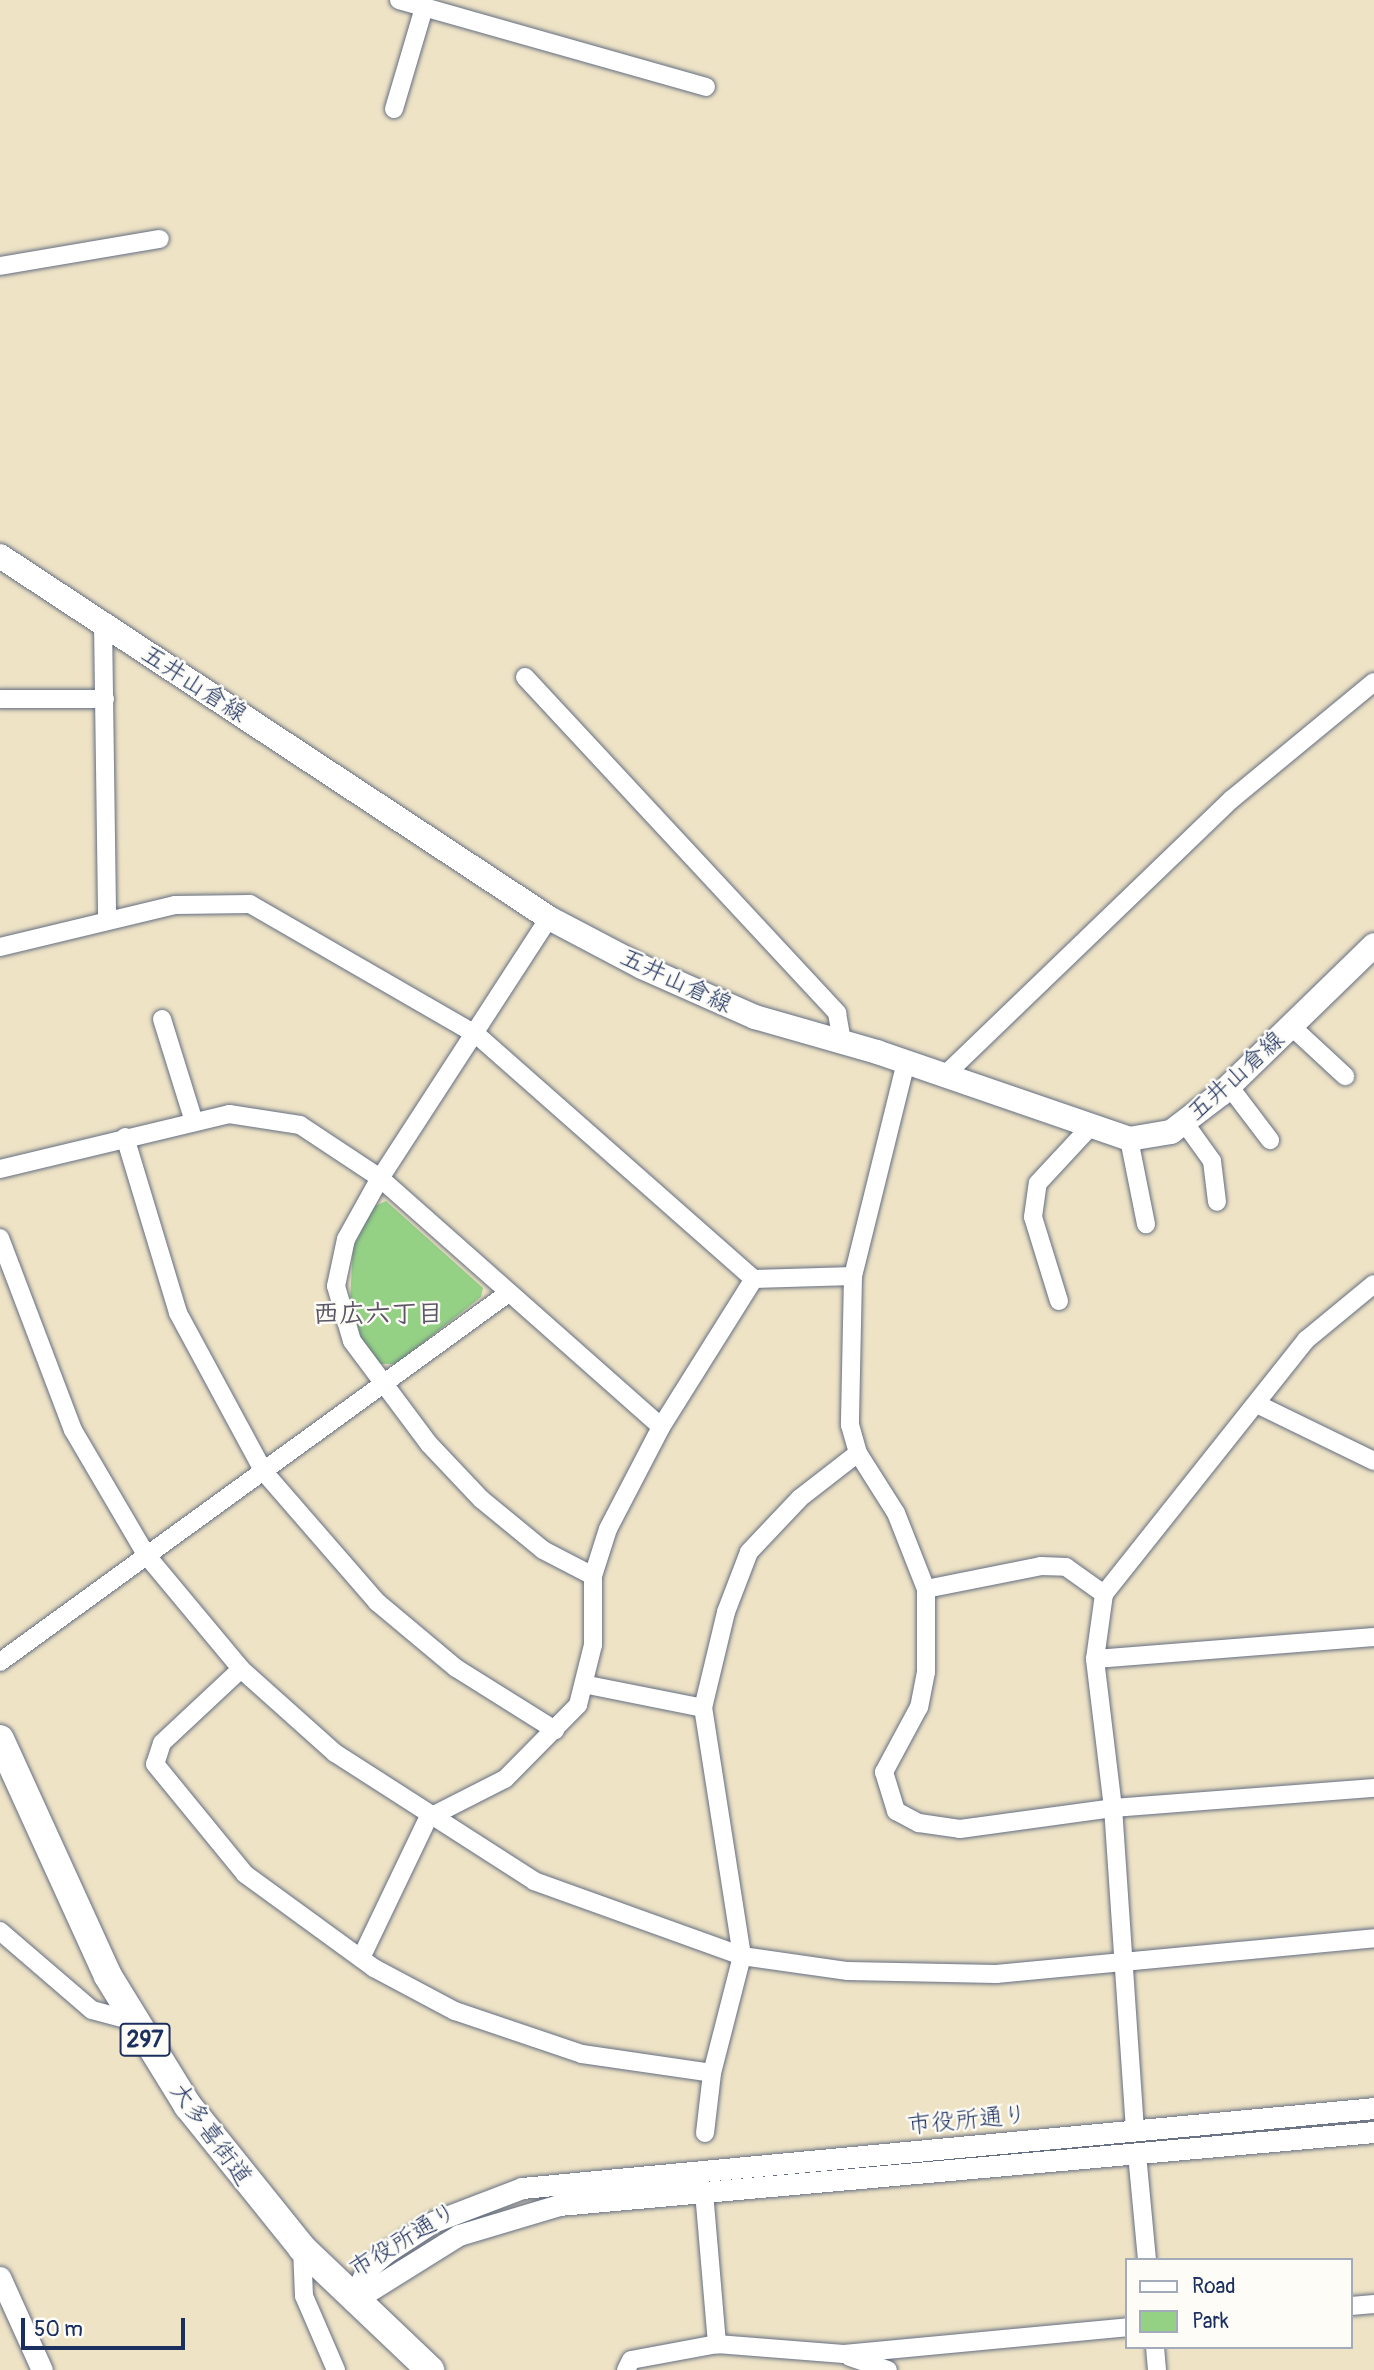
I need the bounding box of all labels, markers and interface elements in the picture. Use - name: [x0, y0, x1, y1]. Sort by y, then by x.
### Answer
- street label: 五井山倉線: [136, 639, 252, 729]
- street label: 五井山倉線: [616, 943, 736, 1019]
- street label: 五井山倉線: [1182, 1025, 1290, 1127]
- district label: 西広六丁目: [313, 1299, 443, 1331]
- road number: 297: [119, 2021, 171, 2060]
- street label: 大多喜街道: [164, 2077, 258, 2191]
- street label: 市役所通り: [906, 2100, 1028, 2140]
- street label: 市役所通り: [344, 2197, 462, 2283]
- legend: [1126, 2258, 1353, 2349]
- text: Road: [1192, 2273, 1236, 2300]
- scale bar: [24, 2304, 189, 2348]
- text: Park: [1192, 2308, 1229, 2335]
- text: 50 m: [34, 2316, 83, 2343]

